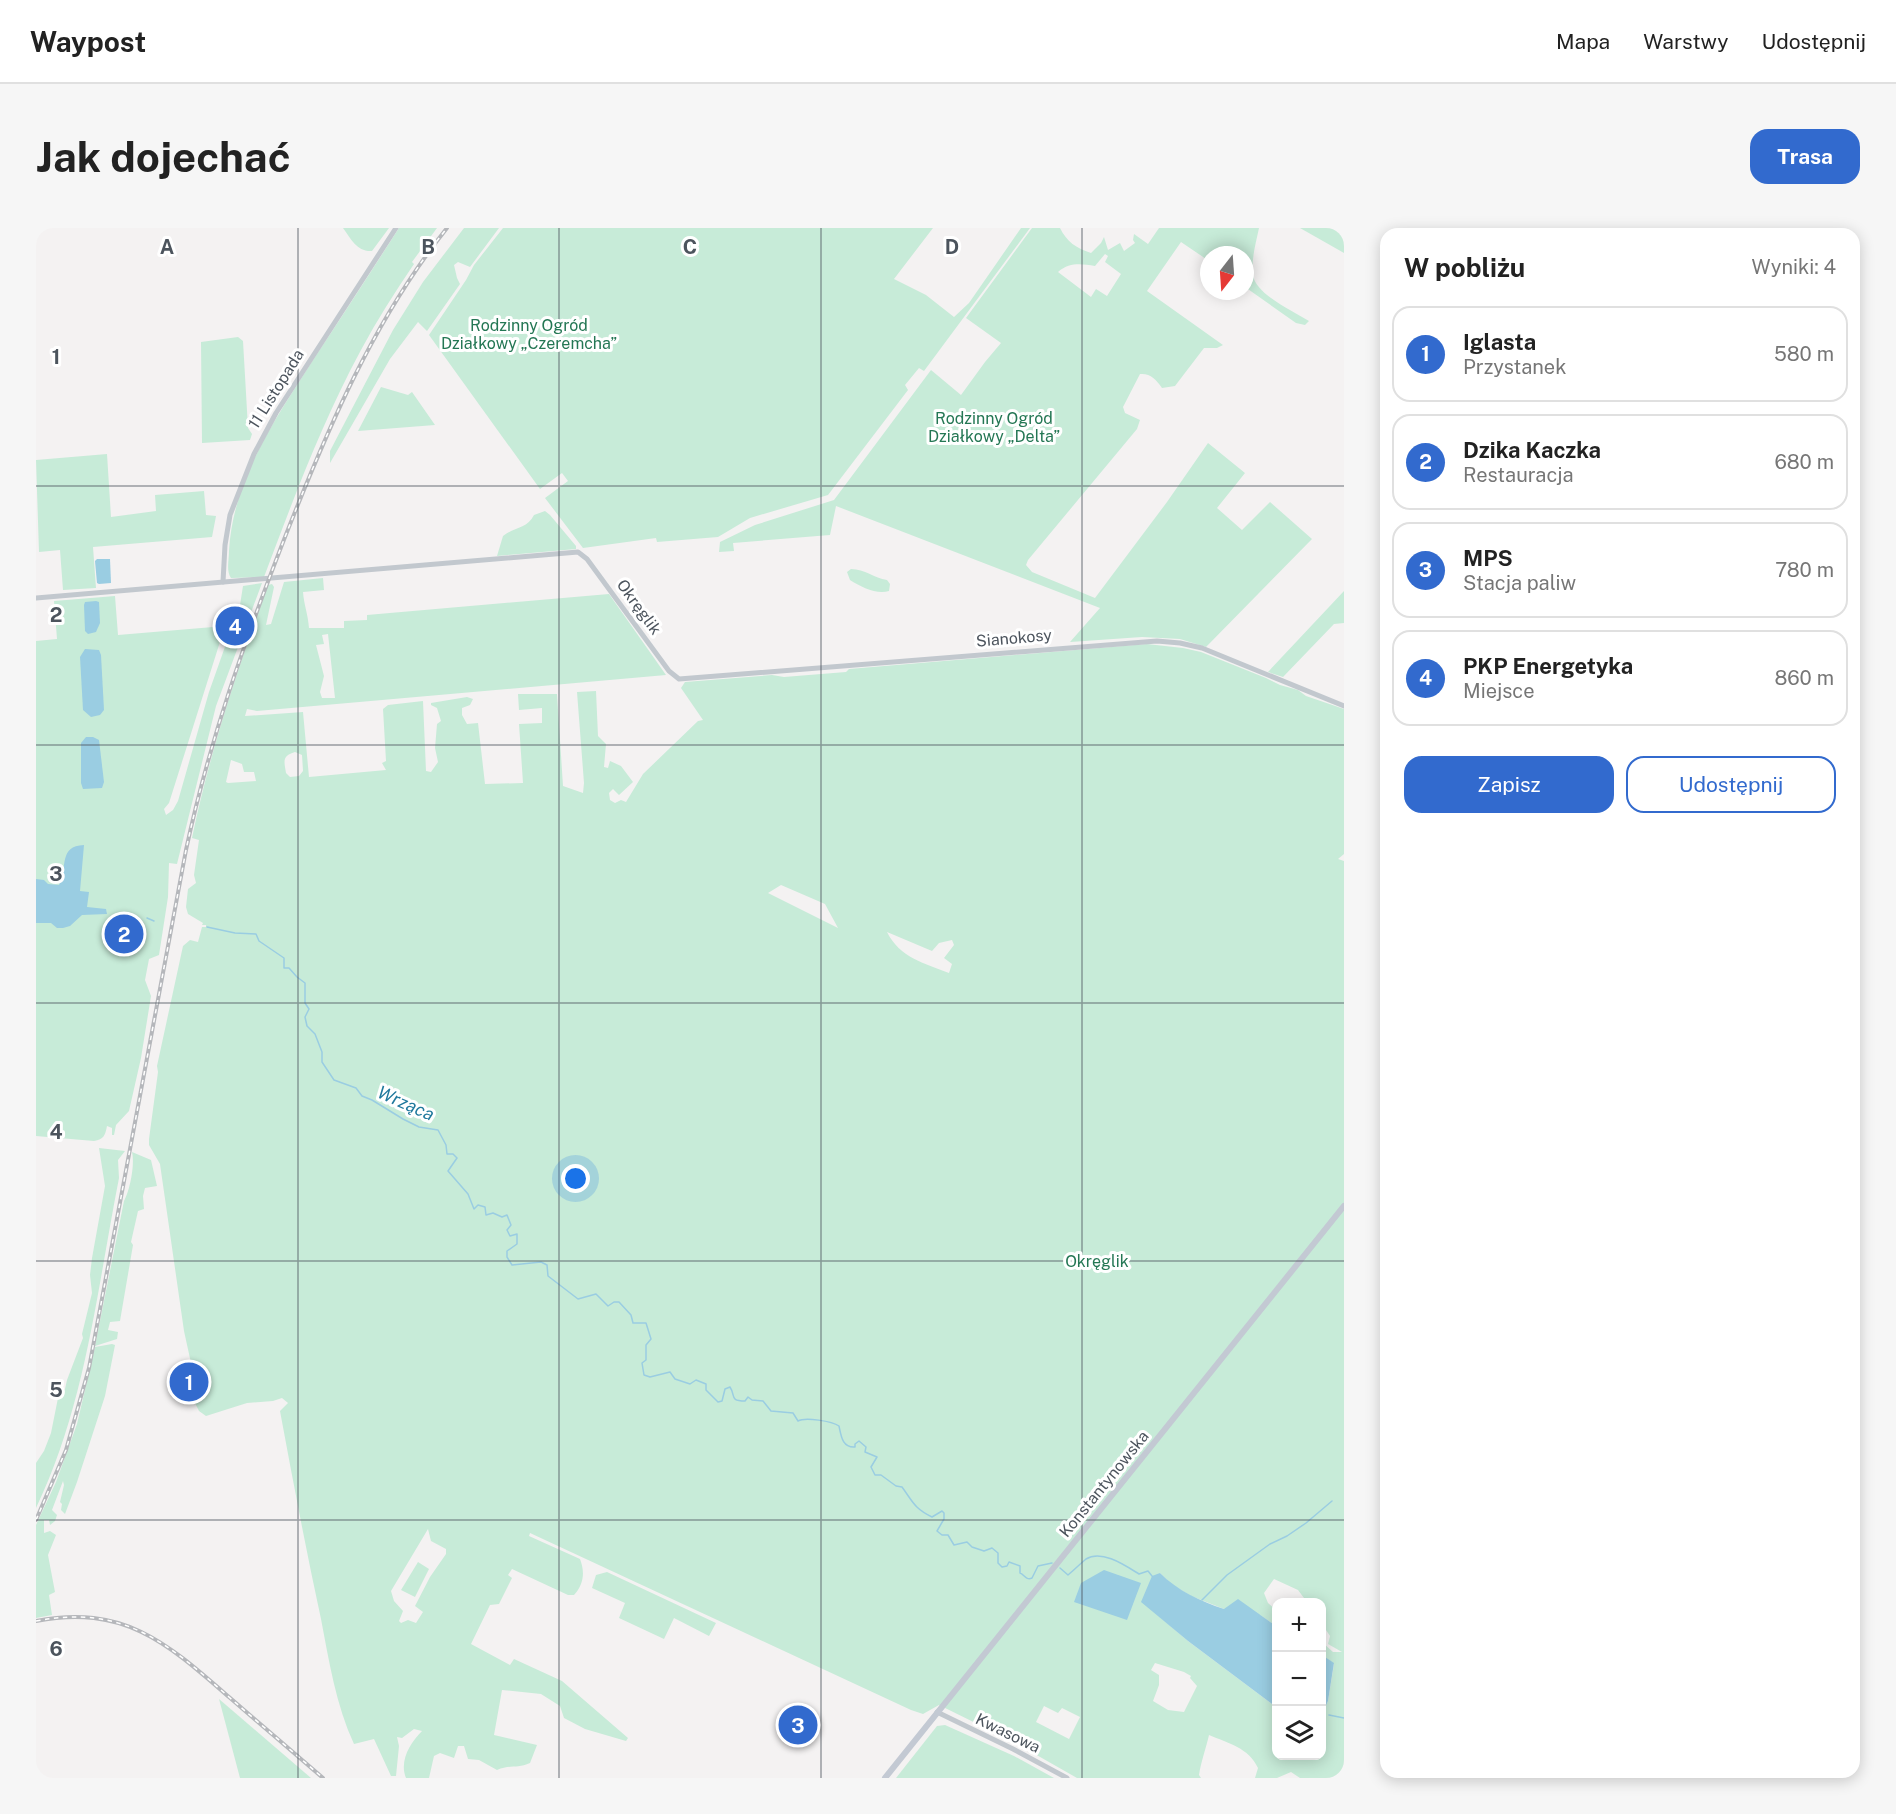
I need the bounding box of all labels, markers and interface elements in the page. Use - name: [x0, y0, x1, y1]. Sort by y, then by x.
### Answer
- text: Waypost: [30, 25, 146, 58]
- text: Mapa: [1556, 29, 1610, 54]
- text: Warstwy: [1643, 29, 1728, 54]
- text: Udostępnij: [1761, 29, 1866, 54]
- button: Trasa: [1750, 129, 1860, 184]
- text: Jak dojechać: [36, 132, 291, 181]
- text: A: [160, 235, 174, 259]
- text: B: [421, 235, 435, 259]
- text: C: [683, 235, 697, 259]
- text: D: [945, 235, 959, 259]
- north arrow: [1200, 246, 1254, 300]
- text: W pobliżu: [1404, 252, 1525, 283]
- text: Wyniki: 4: [1752, 255, 1836, 279]
- park label: Rodzinny Ogród Działkowy „Czeremcha”: [441, 316, 617, 353]
- text: Iglasta: [1463, 329, 1536, 355]
- text: 1: [1421, 342, 1430, 366]
- text: 580 m: [1774, 342, 1834, 366]
- text: 1: [52, 345, 60, 369]
- street label: 11 Listopada: [244, 346, 308, 432]
- text: Przystanek: [1463, 355, 1566, 379]
- park label: Rodzinny Ogród Działkowy „Delta”: [928, 409, 1060, 446]
- text: Dzika Kaczka: [1463, 437, 1601, 463]
- text: 2: [1419, 450, 1432, 474]
- text: 680 m: [1774, 450, 1834, 474]
- text: Restauracja: [1463, 463, 1574, 487]
- text: MPS: [1463, 545, 1513, 571]
- text: 3: [1419, 558, 1432, 582]
- text: 780 m: [1775, 558, 1834, 582]
- text: Stacja paliw: [1463, 571, 1576, 595]
- street label: Okręglik: [613, 576, 665, 638]
- text: 2: [50, 603, 62, 627]
- pin: 4: [216, 604, 254, 648]
- street label: Sianokosy: [975, 625, 1053, 651]
- text: PKP Energetyka: [1463, 653, 1633, 679]
- text: 4: [1419, 666, 1432, 690]
- text: 860 m: [1774, 666, 1834, 690]
- text: Miejsce: [1463, 679, 1535, 703]
- button: Zapisz: [1404, 756, 1614, 813]
- button: Udostępnij: [1626, 756, 1836, 813]
- text: 3: [49, 862, 63, 886]
- pin: 2: [104, 912, 143, 956]
- water label: Wrząca: [374, 1081, 438, 1125]
- text: 4: [49, 1120, 63, 1144]
- your location: [561, 1164, 590, 1193]
- park label: Okręglik: [1065, 1252, 1129, 1271]
- pin: 1: [170, 1360, 208, 1404]
- text: 5: [49, 1378, 63, 1402]
- street label: Konstantynowska: [1055, 1427, 1153, 1541]
- map controls: [1272, 1598, 1326, 1760]
- button: +: [1272, 1598, 1326, 1652]
- text: 6: [49, 1637, 63, 1661]
- button: −: [1272, 1652, 1326, 1706]
- pin: 3: [778, 1702, 818, 1748]
- button: layers: [1272, 1706, 1326, 1760]
- street label: Kwasowa: [973, 1709, 1043, 1757]

